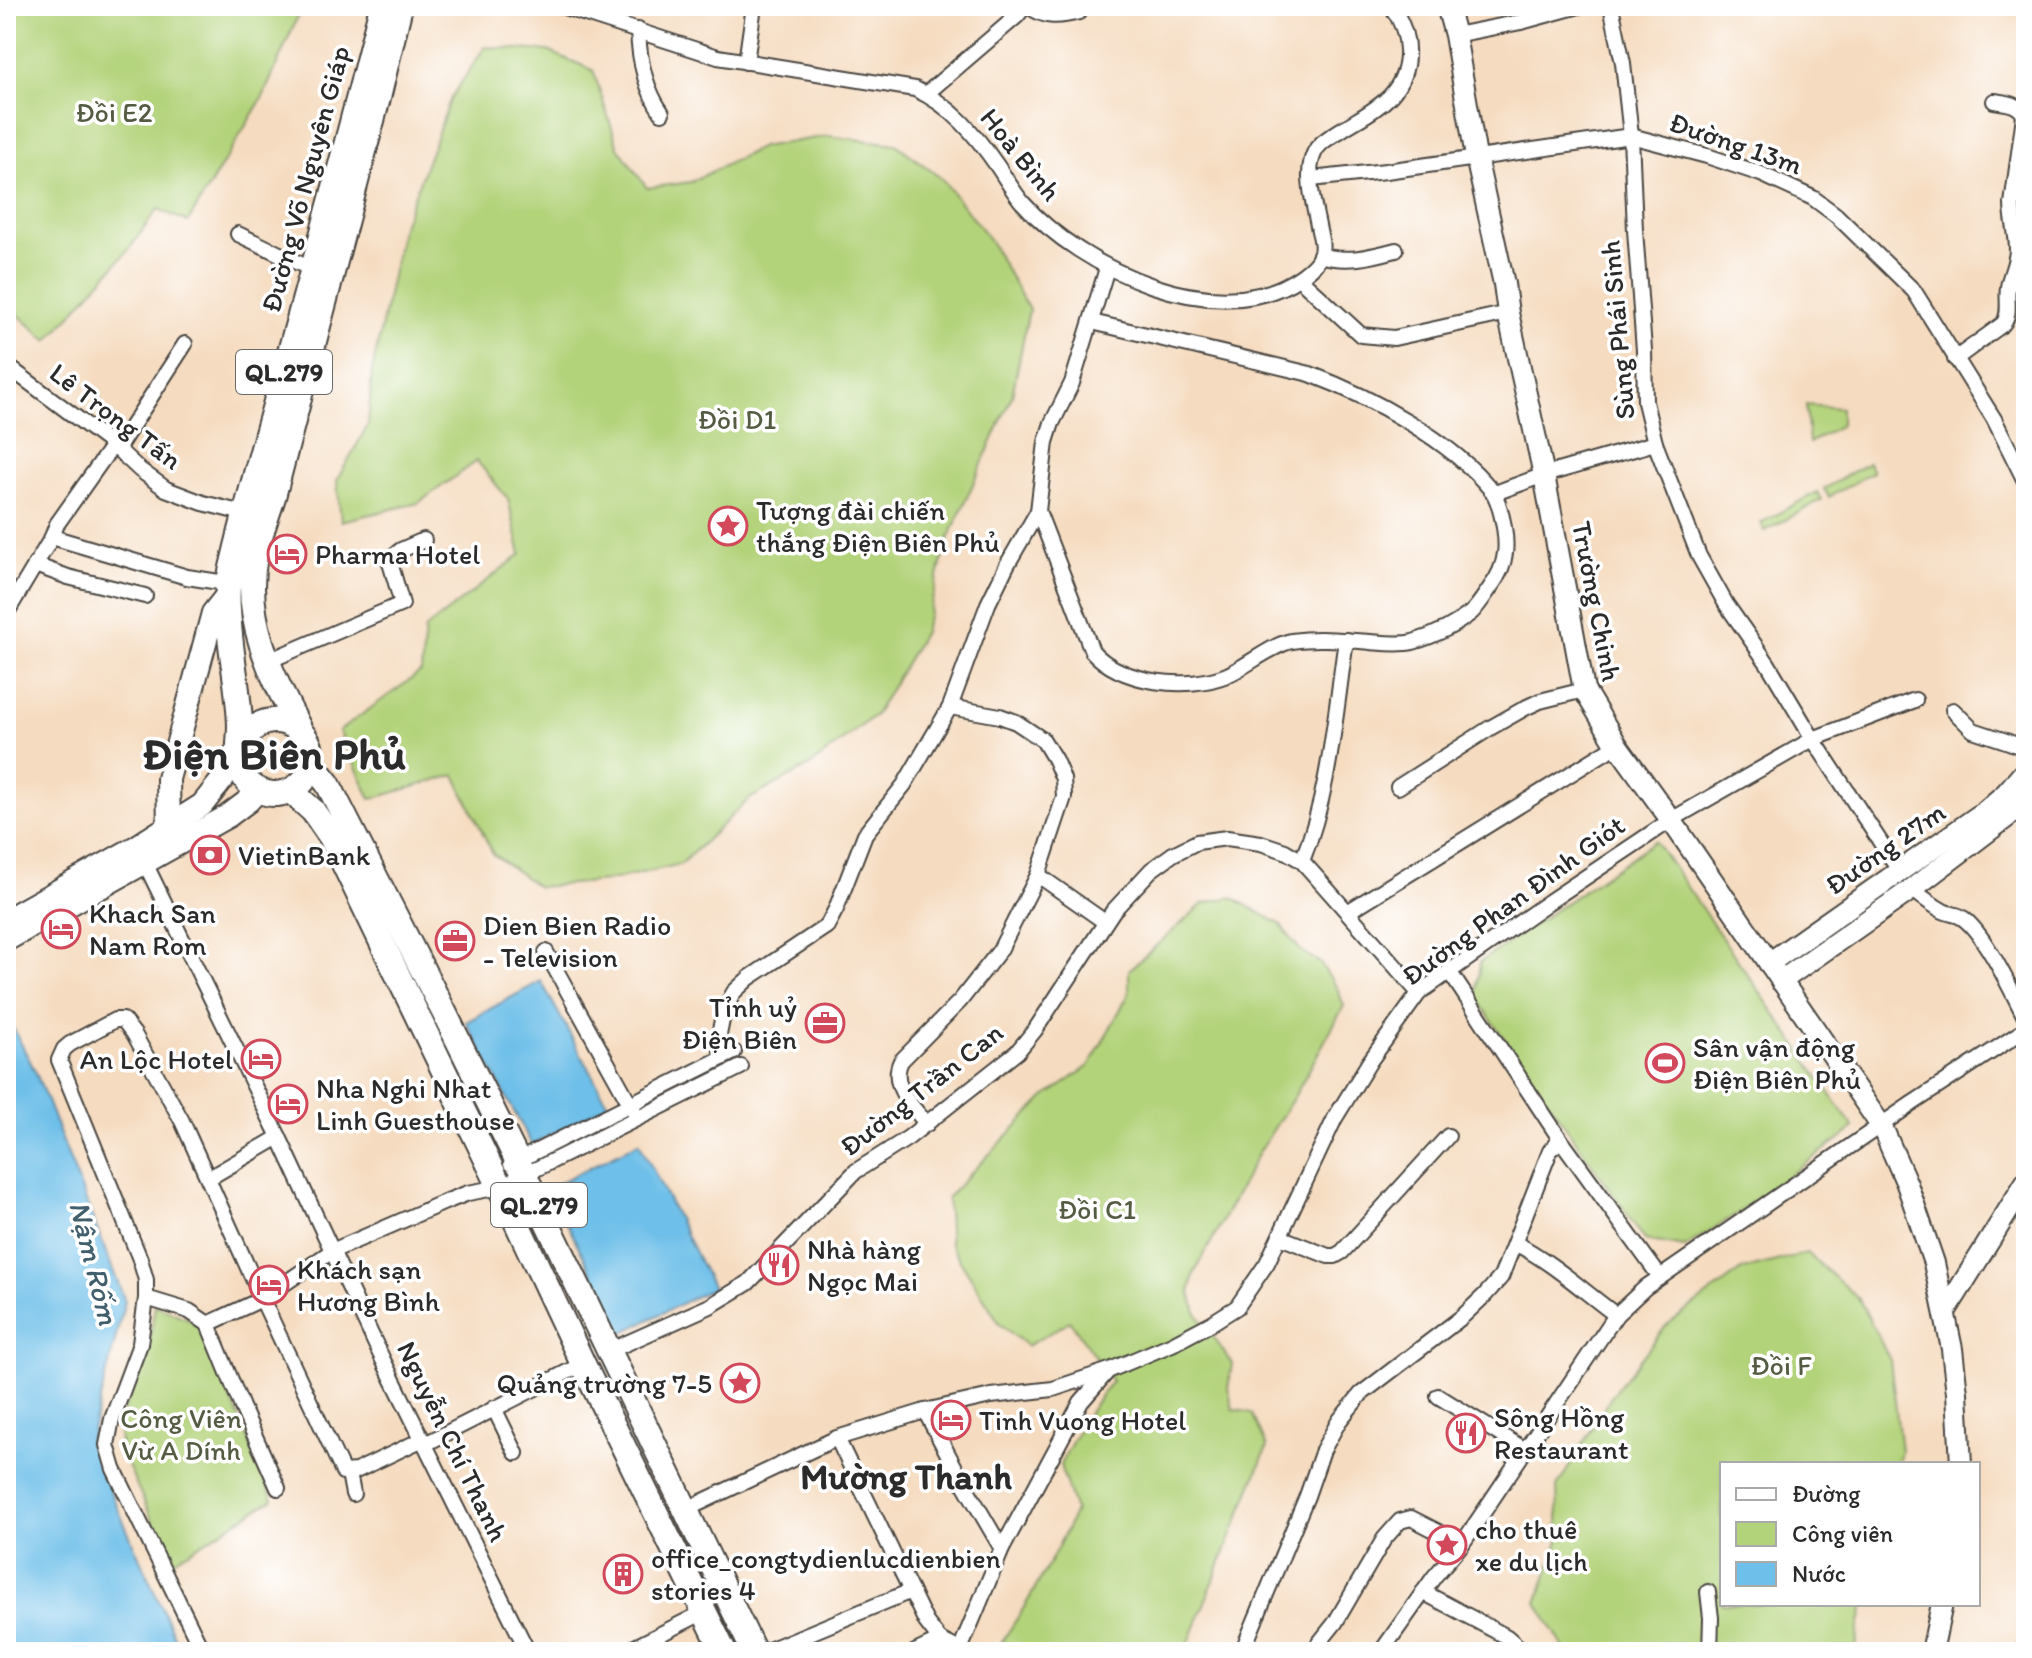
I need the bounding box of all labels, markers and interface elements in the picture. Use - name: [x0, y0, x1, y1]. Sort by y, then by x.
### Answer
- street label: Đường Võ Nguyên Giáp: [253, 42, 357, 316]
- park label: Đồi E2: [75, 95, 153, 129]
- street label: Hoà Bình: [973, 101, 1069, 207]
- street label: Đường 13m: [1665, 104, 1807, 182]
- street label: Sùng Phái Sinh: [1592, 239, 1642, 421]
- road number: QL.279: [236, 350, 332, 394]
- street label: Lê Trọng Tấn: [43, 355, 189, 477]
- park label: Đồi D1: [698, 402, 776, 436]
- place label: Tượng đài chiến thắng Điện Biên Phủ: [756, 493, 1000, 559]
- place icon: Tượng đài chiến thắng Điện Biên Phủ: [707, 505, 749, 547]
- street label: Trường Chinh: [1565, 518, 1629, 684]
- hotel icon: Pharma Hotel: [266, 533, 308, 575]
- place label: Pharma Hotel: [315, 537, 480, 571]
- district label: Điện Biên Phủ: [142, 727, 406, 780]
- street label: Đường 27m: [1819, 794, 1952, 902]
- street label: Đường Phan Đình Giót: [1395, 808, 1631, 992]
- bank icon: VietinBank: [189, 834, 231, 876]
- place label: VietinBank: [238, 838, 371, 872]
- place label: Khach San Nam Rom: [89, 896, 216, 962]
- hotel icon: Khach San Nam Rom: [40, 908, 82, 950]
- place label: Dien Bien Radio - Television: [483, 908, 671, 974]
- office icon: Dien Bien Radio - Television: [434, 920, 476, 962]
- place label: Tỉnh uỷ Điện Biên: [682, 990, 797, 1056]
- office icon: Tỉnh uỷ Điện Biên: [804, 1002, 846, 1044]
- street label: Đường Trần Can: [833, 1015, 1009, 1163]
- place label: Sân vận động Điện Biên Phủ: [1693, 1030, 1861, 1096]
- hotel icon: An Lộc Hotel: [240, 1038, 282, 1080]
- place label: An Lộc Hotel: [80, 1042, 233, 1076]
- sports icon: Sân vận động Điện Biên Phủ: [1644, 1042, 1686, 1084]
- place label: Nha Nghi Nhat Linh Guesthouse: [316, 1071, 515, 1137]
- hotel icon: Nha Nghi Nhat Linh Guesthouse: [267, 1083, 309, 1125]
- road number: QL.279: [491, 1183, 587, 1227]
- park label: Đồi C1: [1058, 1192, 1136, 1226]
- water label: Nậm Rốm: [61, 1197, 128, 1330]
- place label: Nhà hàng Ngọc Mai: [807, 1232, 922, 1298]
- restaurant icon: Nhà hàng Ngọc Mai: [758, 1244, 800, 1286]
- place label: Khách sạn Hương Bình: [297, 1252, 440, 1318]
- hotel icon: Khách sạn Hương Bình: [248, 1264, 290, 1306]
- street label: Nguyễn Chí Thanh: [390, 1335, 516, 1547]
- park label: Đồi F: [1750, 1348, 1812, 1382]
- place icon: Quảng trường 7-5: [719, 1362, 761, 1404]
- place label: Quảng trường 7-5: [497, 1366, 712, 1400]
- hotel icon: Tinh Vuong Hotel: [930, 1399, 972, 1441]
- place label: Sông Hồng Restaurant: [1494, 1400, 1628, 1466]
- park label: Công Viên Vừ A Dính: [120, 1401, 242, 1467]
- place label: Tinh Vuong Hotel: [979, 1403, 1186, 1437]
- restaurant icon: Sông Hồng Restaurant: [1445, 1412, 1487, 1454]
- district label: Mường Thanh: [800, 1455, 1012, 1498]
- legend: [1720, 1462, 1980, 1606]
- text: Đường: [1792, 1479, 1861, 1508]
- place label: cho thuê xe du lịch: [1475, 1512, 1588, 1578]
- text: Công viên: [1792, 1519, 1894, 1548]
- place icon: cho thuê xe du lịch: [1426, 1524, 1468, 1566]
- place label: office_congtydienlucdienbien stories 4: [651, 1541, 1001, 1607]
- building icon: office_congtydienlucdienbien stories 4: [602, 1553, 644, 1595]
- text: Nước: [1792, 1559, 1846, 1588]

